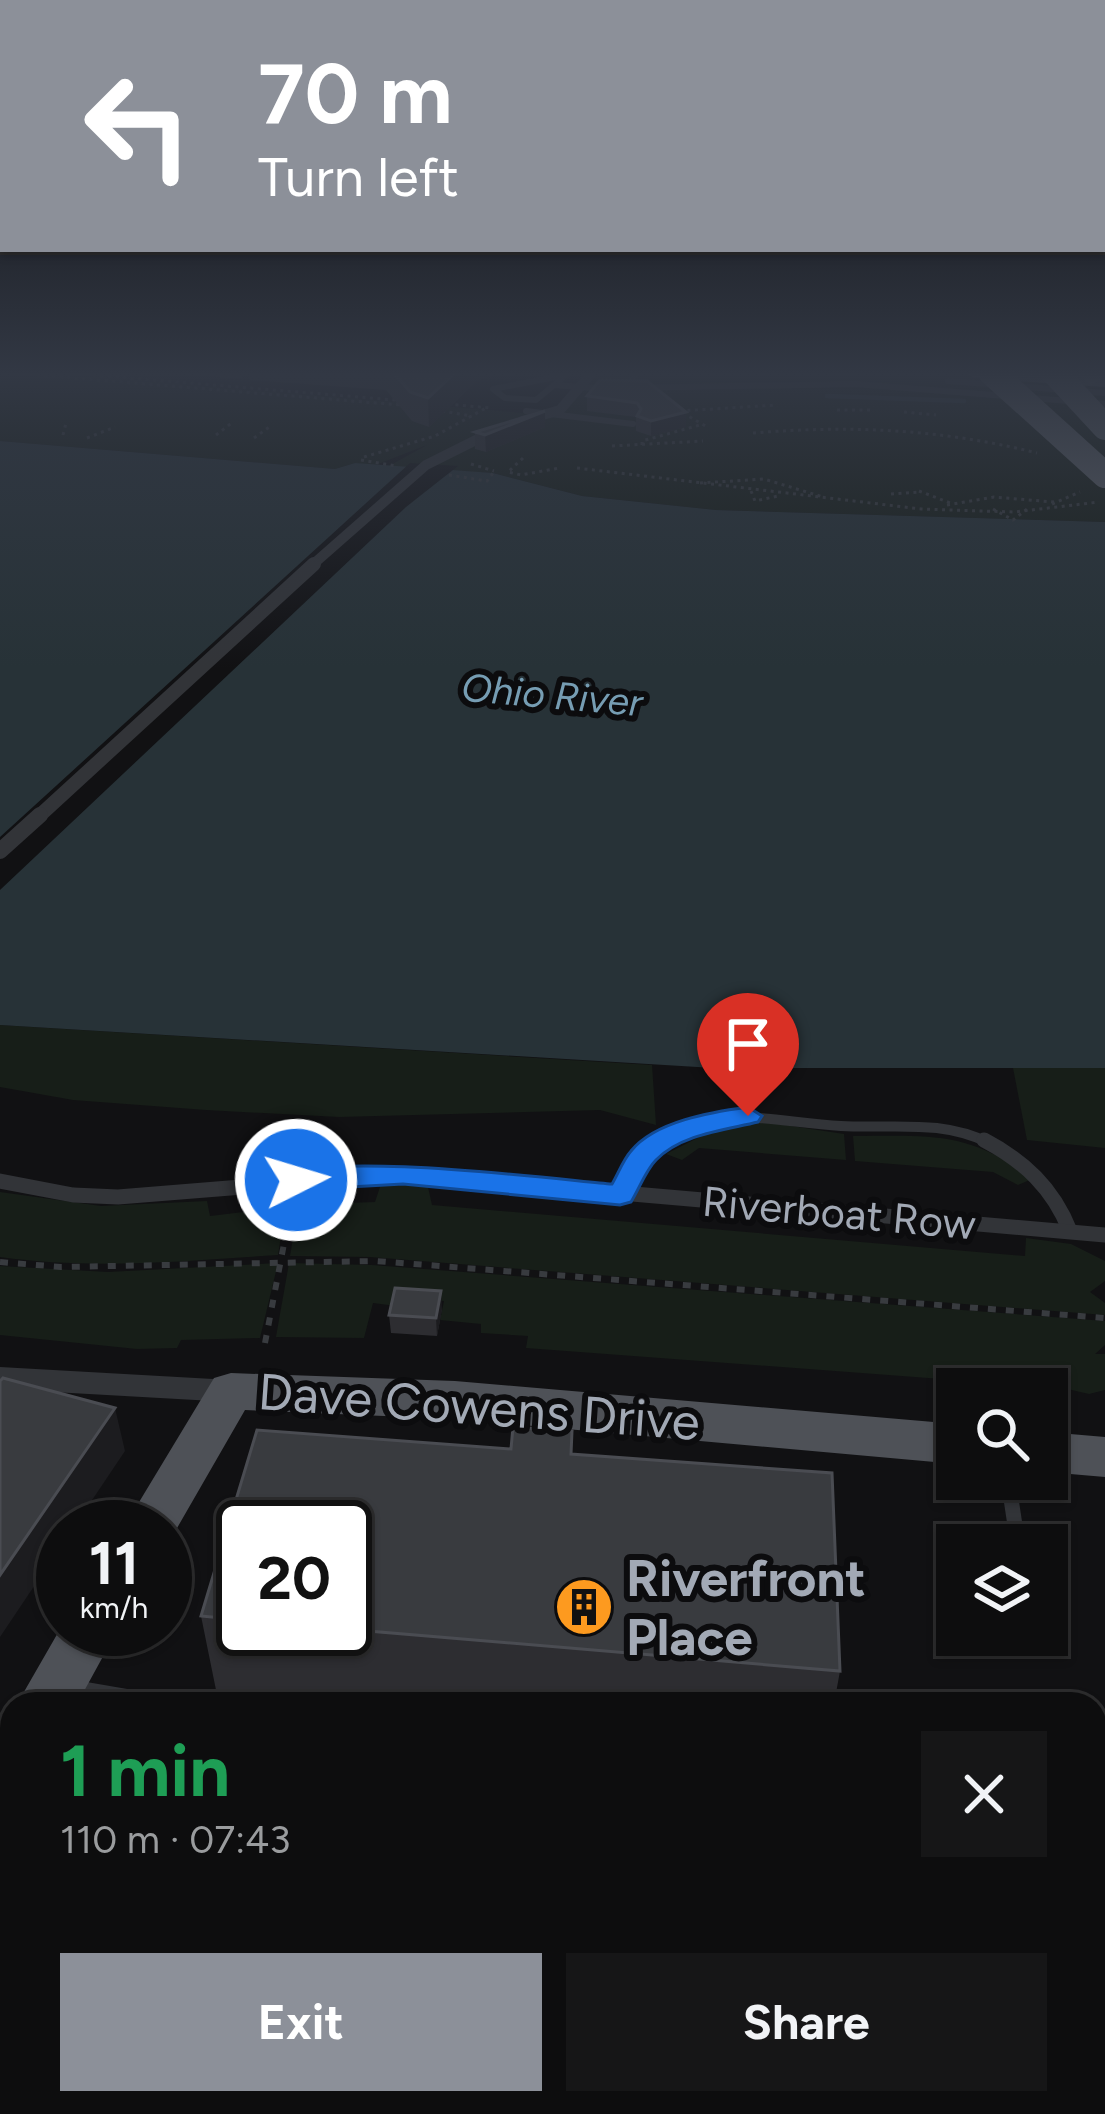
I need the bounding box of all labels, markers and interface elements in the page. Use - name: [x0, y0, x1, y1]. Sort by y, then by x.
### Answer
- text: 70 m: [258, 43, 452, 144]
- icon: left: [60, 48, 216, 204]
- text: Turn left: [258, 145, 459, 210]
- water label: Ohio River: [460, 664, 646, 726]
- pin: [697, 993, 799, 1116]
- icon: arrive: [715, 1011, 781, 1077]
- position arrow: [233, 1117, 359, 1243]
- street label: Riverboat Row: [700, 1176, 978, 1250]
- street label: Dave Cowens Drive: [256, 1361, 702, 1453]
- map controls: [936, 1368, 1068, 1656]
- button: search: [936, 1368, 1068, 1500]
- speed limit sign: 20: [216, 1500, 372, 1656]
- button: layers: [936, 1524, 1068, 1656]
- text: 11: [89, 1527, 139, 1599]
- place label: Riverfront Place: [626, 1548, 866, 1668]
- building icon: Riverfront Place: [553, 1576, 615, 1638]
- text: km/h: [80, 1589, 148, 1626]
- text: 1 min: [60, 1728, 230, 1814]
- button: close: [921, 1731, 1047, 1857]
- text: 110 m · 07:43: [60, 1816, 290, 1863]
- button: Exit: [60, 1953, 542, 2091]
- button: Share: [566, 1953, 1047, 2091]

